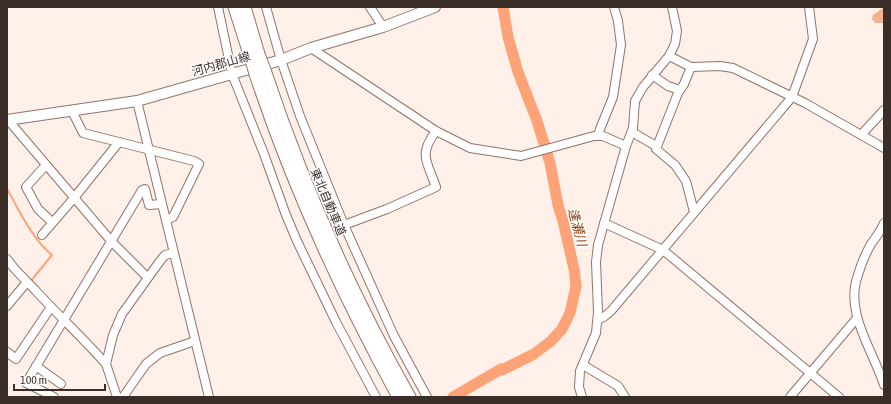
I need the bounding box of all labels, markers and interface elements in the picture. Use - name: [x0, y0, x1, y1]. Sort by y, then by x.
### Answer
- street label: 河内郡山線: [190, 49, 252, 79]
- street label: 東北自動車道: [307, 166, 349, 238]
- water label: 逢瀬川: [565, 206, 590, 250]
- scale bar: [14, 366, 105, 392]
- text: 100 m: [20, 373, 47, 387]

